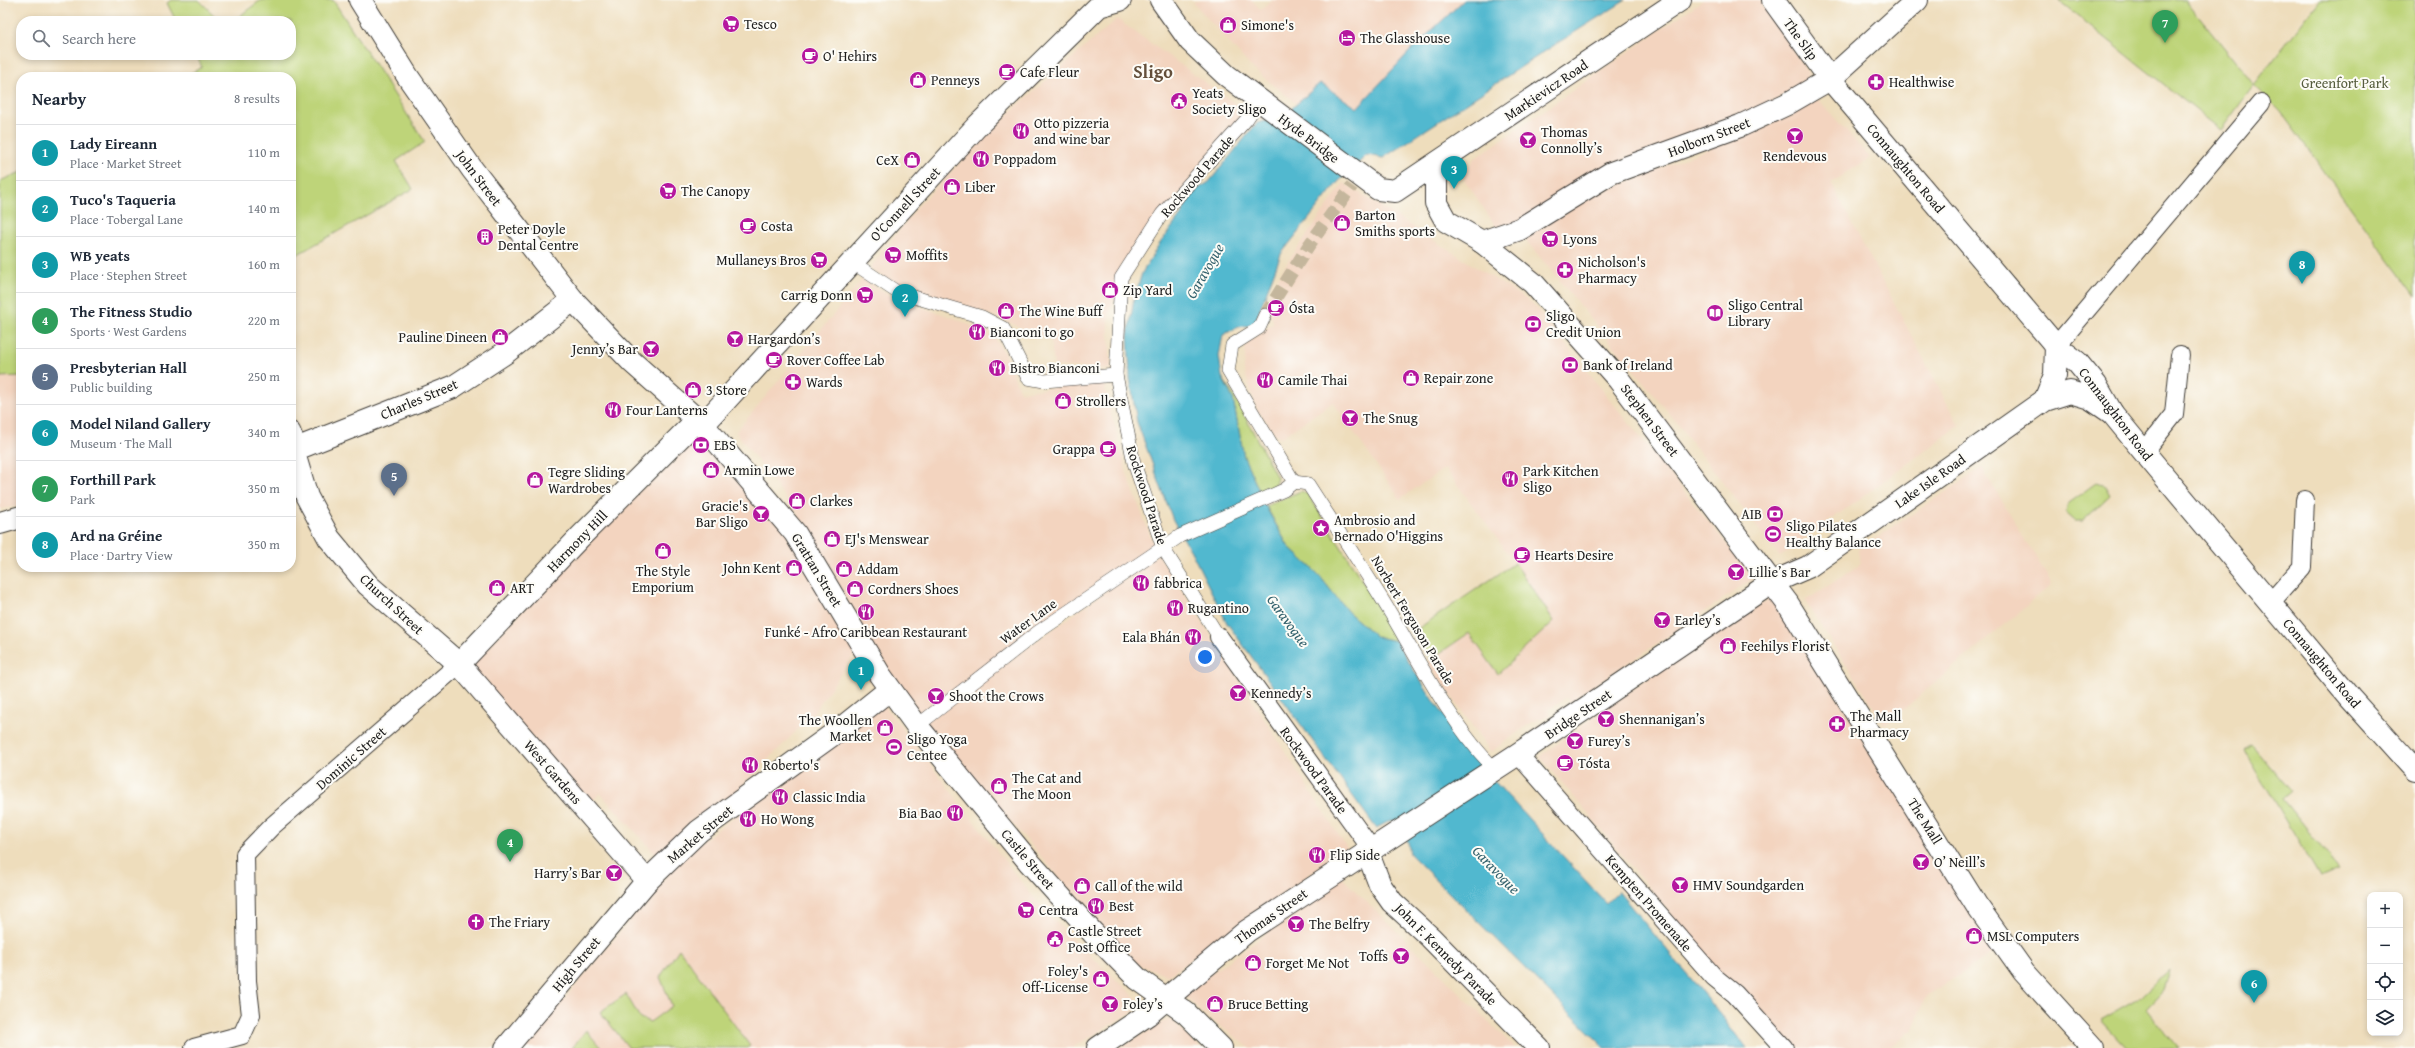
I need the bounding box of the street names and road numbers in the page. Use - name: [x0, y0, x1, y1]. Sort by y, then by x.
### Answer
- street label: The Slip: [1779, 14, 1823, 64]
- street label: Markievicz Road: [1500, 54, 1592, 125]
- street label: Hyde Bridge: [1274, 108, 1344, 168]
- street label: Holborn Street: [1665, 112, 1753, 162]
- street label: Connaughton Road: [1862, 119, 1950, 218]
- street label: Rockwood Parade: [1156, 130, 1239, 222]
- street label: John Street: [450, 144, 507, 210]
- street label: O'Connell Street: [865, 162, 945, 246]
- street label: Connaughton Road: [2074, 363, 2158, 465]
- street label: Charles Street: [377, 374, 461, 424]
- street label: Stephen Street: [1616, 379, 1684, 461]
- street label: Rockwood Parade: [1122, 443, 1173, 548]
- street label: Lake Isle Road: [1890, 449, 1970, 513]
- street label: Harmony Hill: [542, 506, 612, 576]
- street label: Grattan Street: [787, 529, 847, 611]
- street label: Norbert Ferguson Parade: [1367, 552, 1460, 688]
- street label: Church Street: [356, 569, 428, 639]
- street label: Water Lane: [995, 593, 1061, 649]
- street label: Connaughton Road: [2278, 614, 2366, 713]
- street label: Bridge Street: [1540, 684, 1616, 744]
- street label: Dominic Street: [311, 722, 391, 794]
- street label: Rockwood Parade: [1276, 722, 1353, 818]
- street label: West Gardens: [519, 735, 587, 809]
- street label: The Mall: [1903, 794, 1947, 848]
- street label: Market Street: [663, 800, 737, 868]
- street label: Castle Street: [997, 824, 1059, 894]
- street label: Kempten Promenade: [1601, 850, 1697, 956]
- street label: Thomas Street: [1230, 883, 1312, 949]
- street label: John F. Kennedy Parade: [1389, 897, 1502, 1010]
- street label: High Street: [547, 932, 605, 996]

